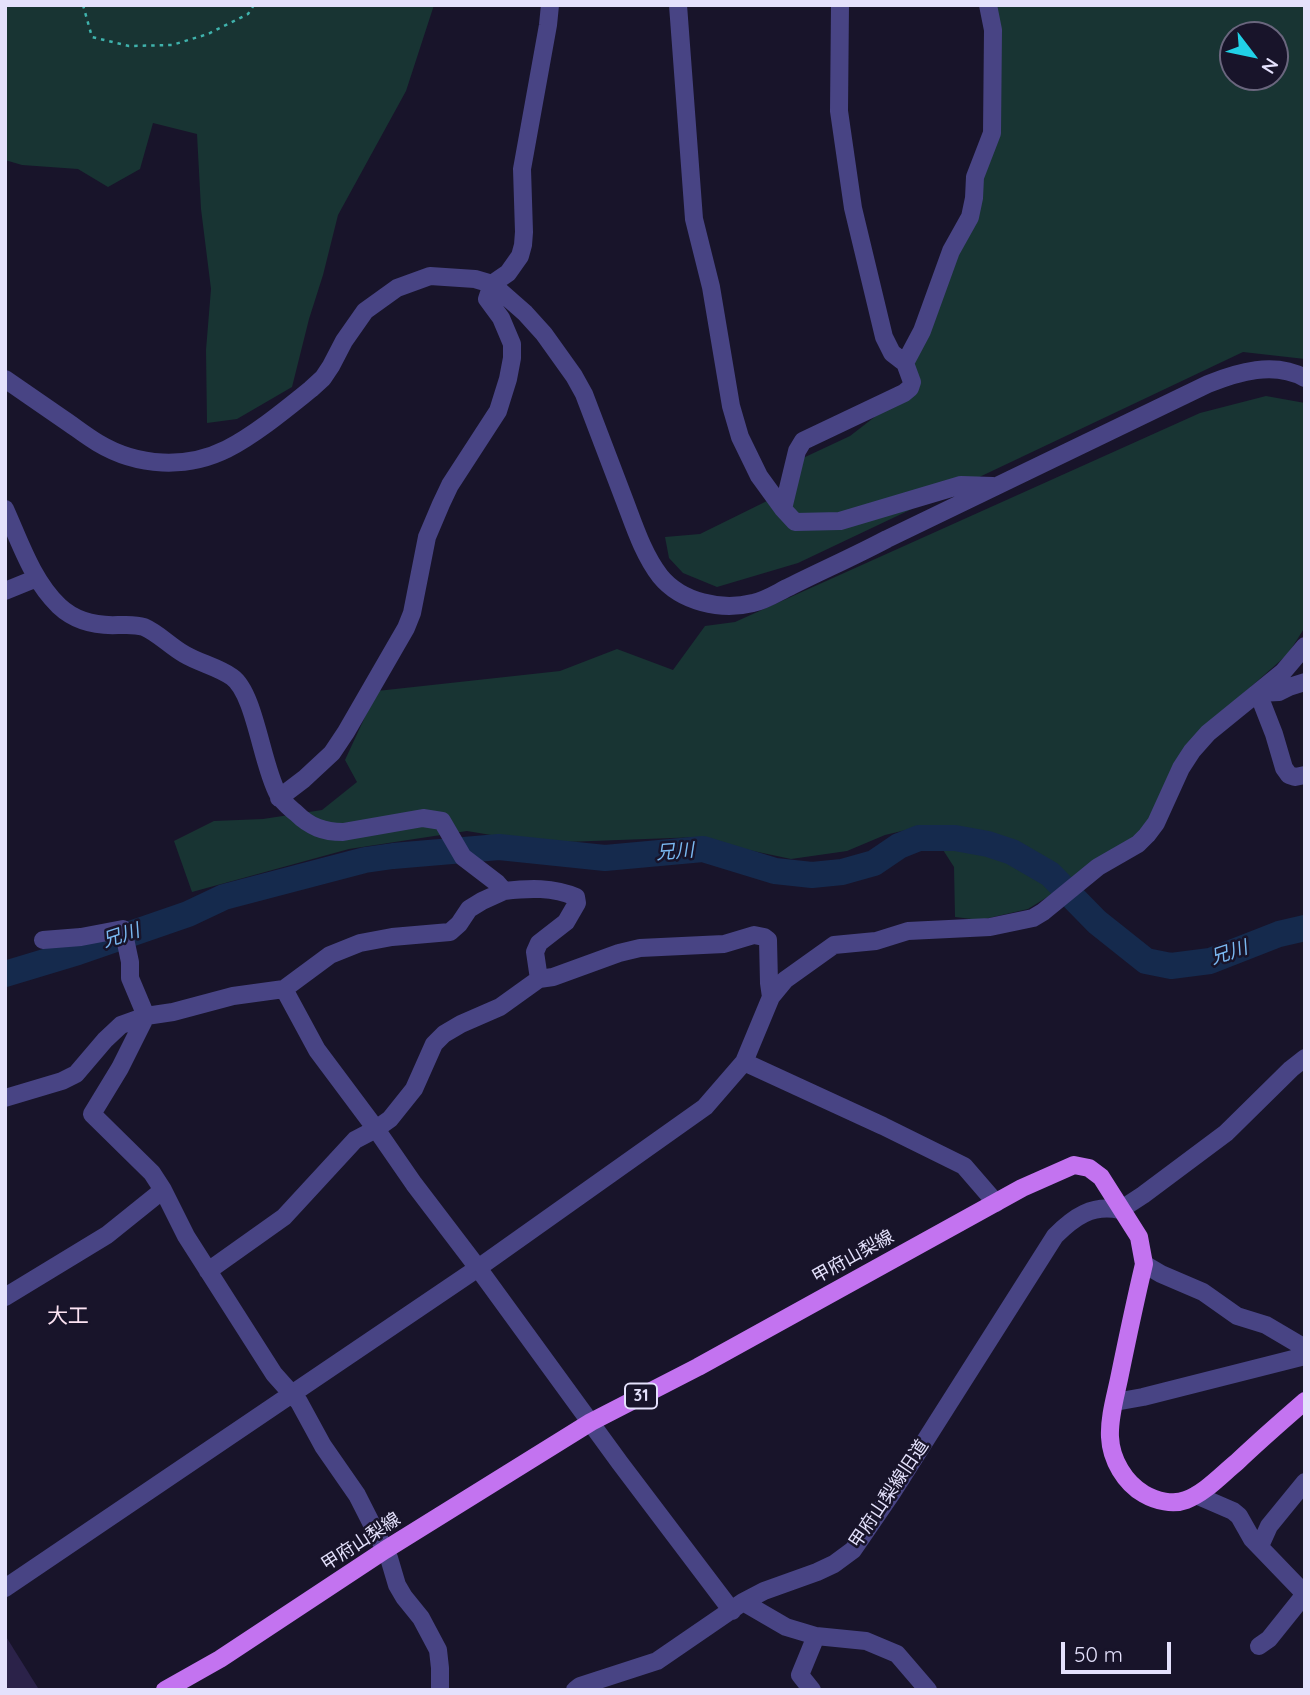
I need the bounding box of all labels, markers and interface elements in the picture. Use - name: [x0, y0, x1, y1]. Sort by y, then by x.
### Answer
- north arrow: [1219, 21, 1289, 91]
- text: N: [1256, 54, 1284, 78]
- water label: 兄川: [655, 839, 695, 865]
- water label: 兄川: [99, 919, 143, 953]
- water label: 兄川: [1207, 936, 1251, 970]
- street label: 甲府山梨線: [808, 1226, 898, 1288]
- district label: 大工: [47, 1304, 89, 1330]
- road number: 31: [625, 1384, 657, 1408]
- street label: 甲府山梨線旧道: [845, 1436, 933, 1552]
- street label: 甲府山梨線: [317, 1508, 405, 1576]
- scale bar: [1065, 1628, 1175, 1672]
- text: 50 m: [1074, 1641, 1123, 1667]

